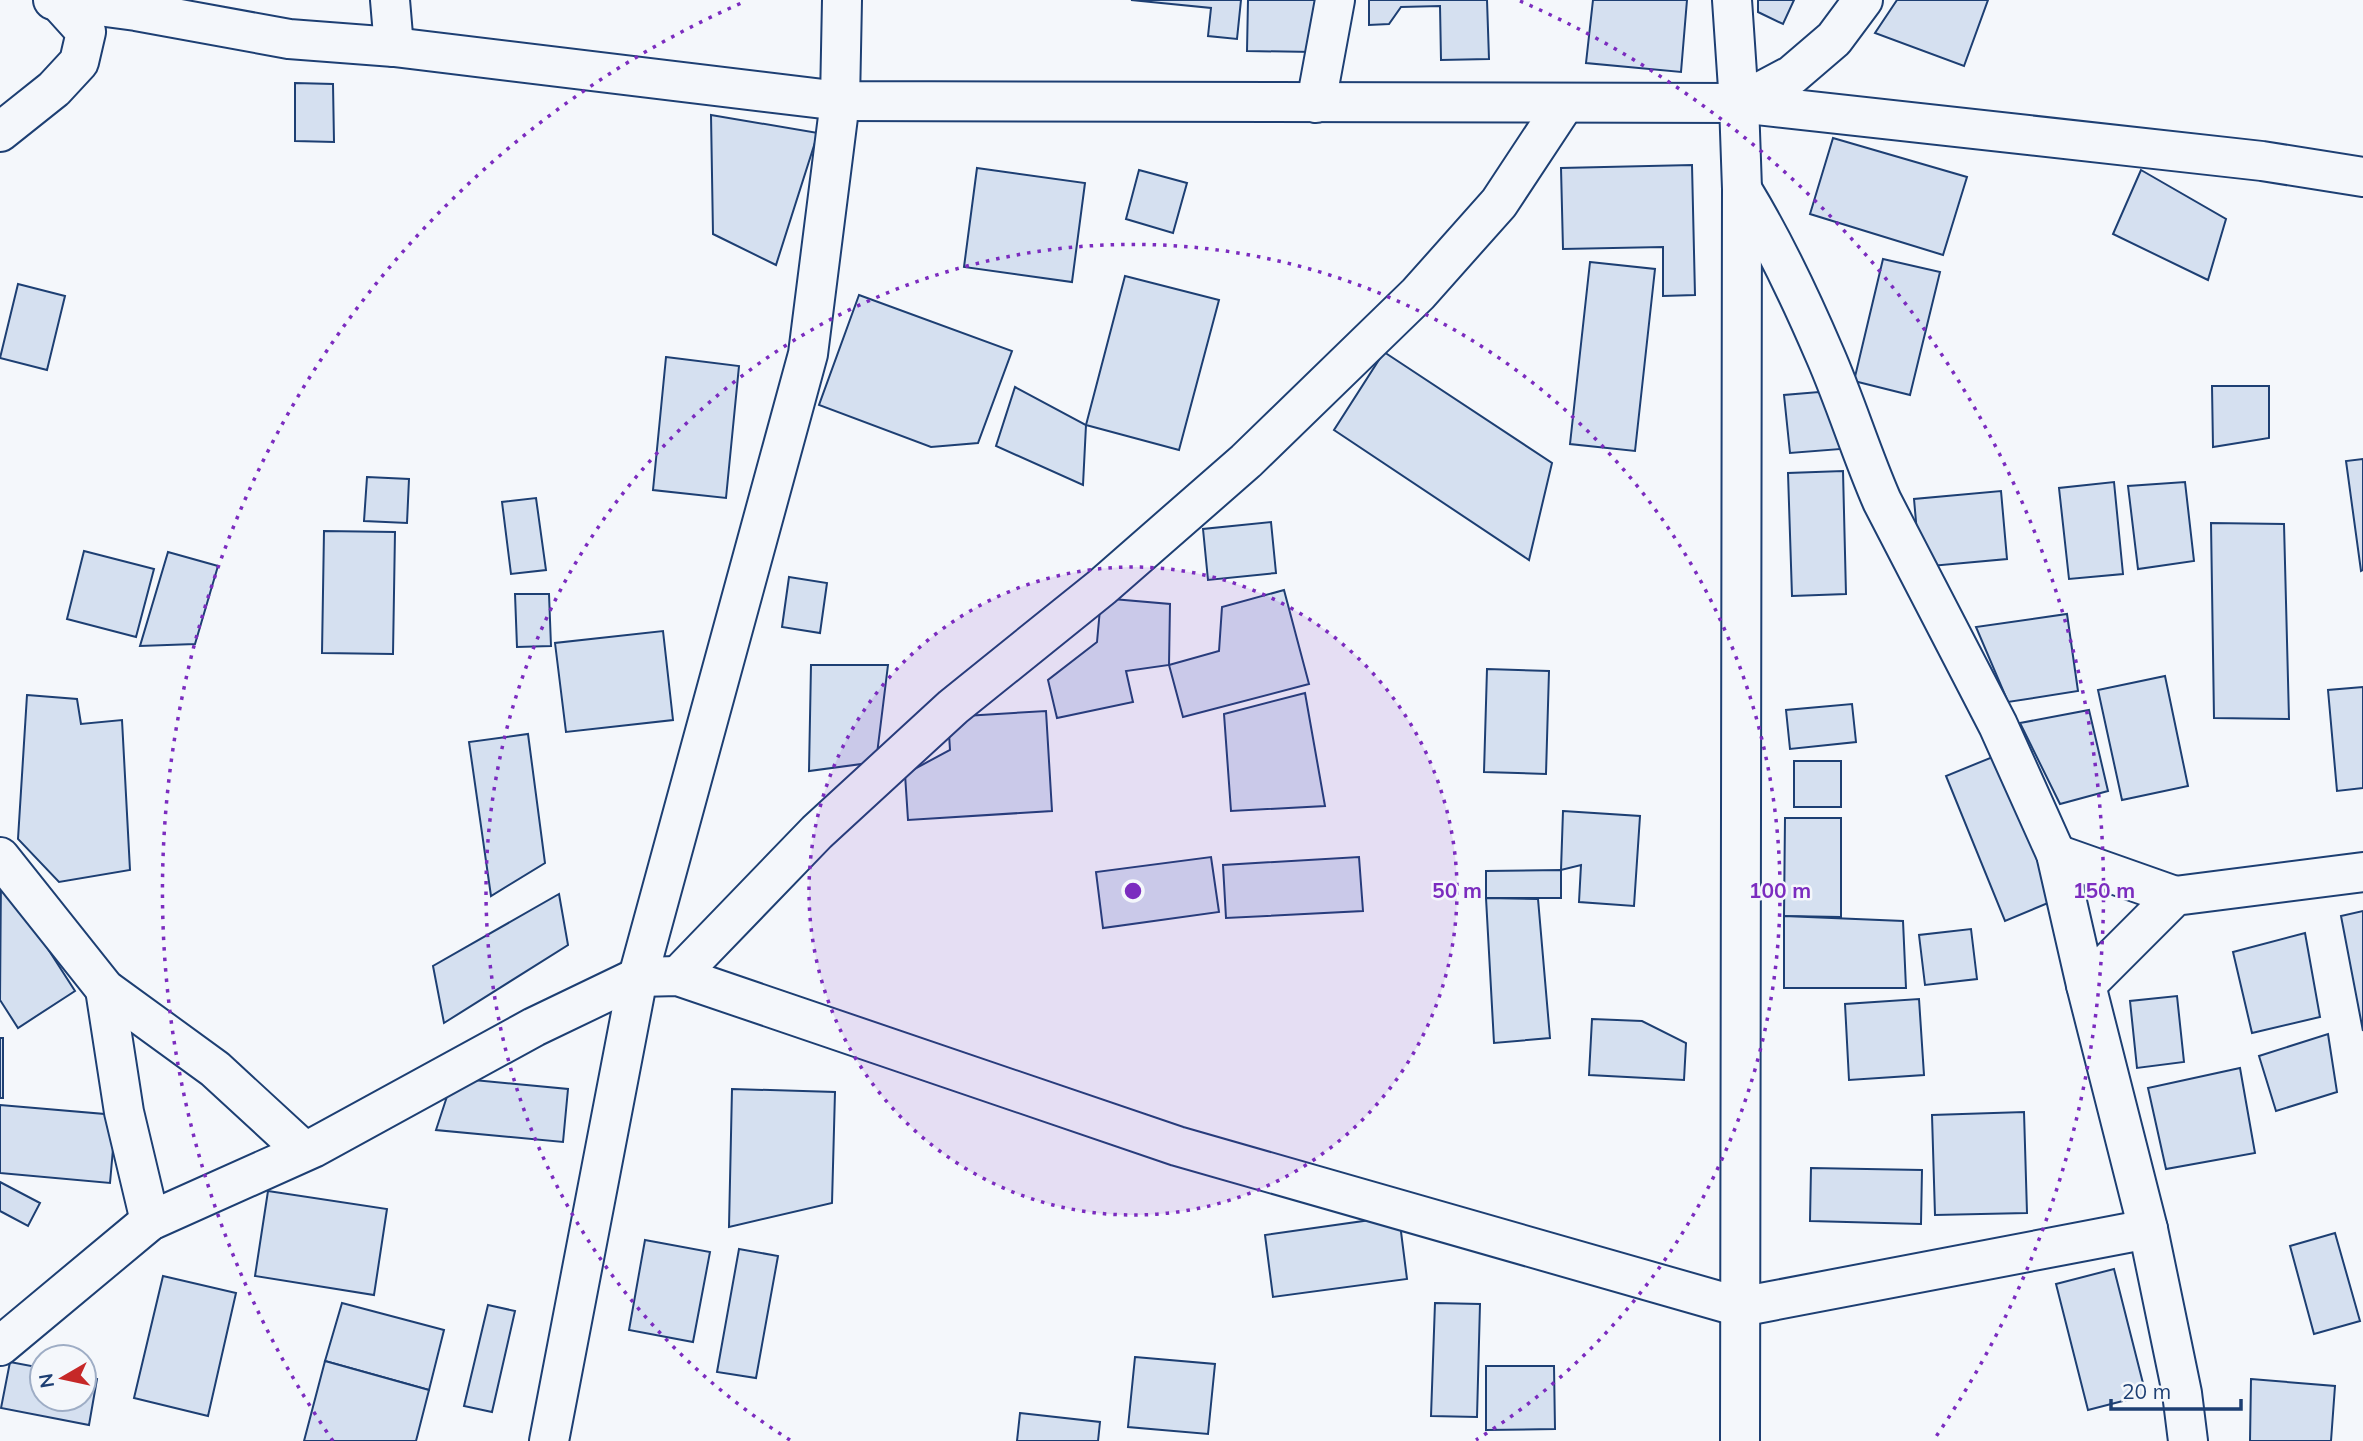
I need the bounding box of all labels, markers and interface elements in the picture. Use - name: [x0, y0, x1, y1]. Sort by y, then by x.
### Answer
- text: 50 m: [1432, 877, 1482, 903]
- text: 100 m: [1749, 877, 1811, 903]
- text: 150 m: [2073, 877, 2135, 903]
- centre of rings: [1121, 879, 1145, 903]
- north arrow: [28, 1343, 98, 1413]
- scale bar: [2111, 1368, 2240, 1412]
- text: N: [33, 1372, 59, 1390]
- text: 20 m: [2122, 1378, 2171, 1404]

